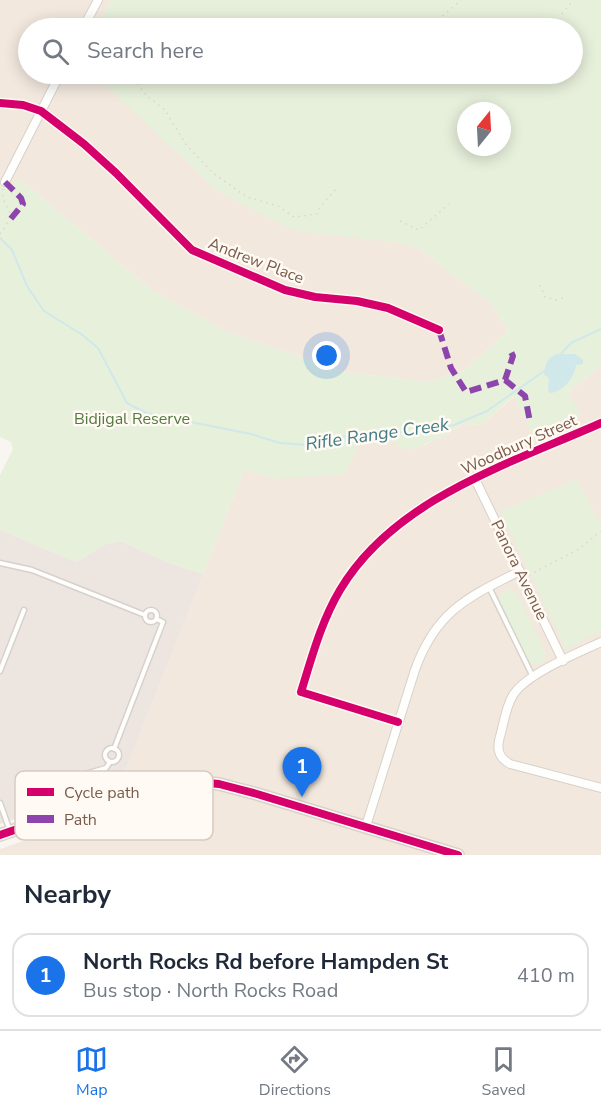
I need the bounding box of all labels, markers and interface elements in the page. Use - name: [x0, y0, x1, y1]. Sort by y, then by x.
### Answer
- search box: [18, 18, 583, 84]
- icon: search: [39, 35, 72, 68]
- text: Search here: [87, 36, 204, 66]
- north arrow: [457, 102, 511, 156]
- street label: Andrew Place: [205, 233, 307, 289]
- your location: [312, 341, 341, 370]
- park label: Bidjigal Reserve: [74, 408, 190, 430]
- street label: Woodbury Street: [458, 410, 581, 480]
- water label: Rifle Range Creek: [304, 412, 451, 456]
- street label: Panora Avenue: [485, 516, 553, 624]
- pin: 1: [282, 748, 322, 797]
- legend: [15, 771, 213, 840]
- text: Cycle path: [64, 782, 140, 804]
- text: Path: [64, 809, 97, 831]
- text: Nearby: [24, 877, 111, 912]
- text: North Rocks Rd before Hampden St: [83, 947, 448, 977]
- text: 1: [40, 962, 52, 989]
- text: 410 m: [517, 962, 575, 989]
- text: Bus stop · North Rocks Road: [83, 977, 338, 1004]
- tab: Map: [75, 1043, 108, 1101]
- tab: Directions: [259, 1043, 331, 1101]
- tab: Saved: [482, 1043, 526, 1101]

